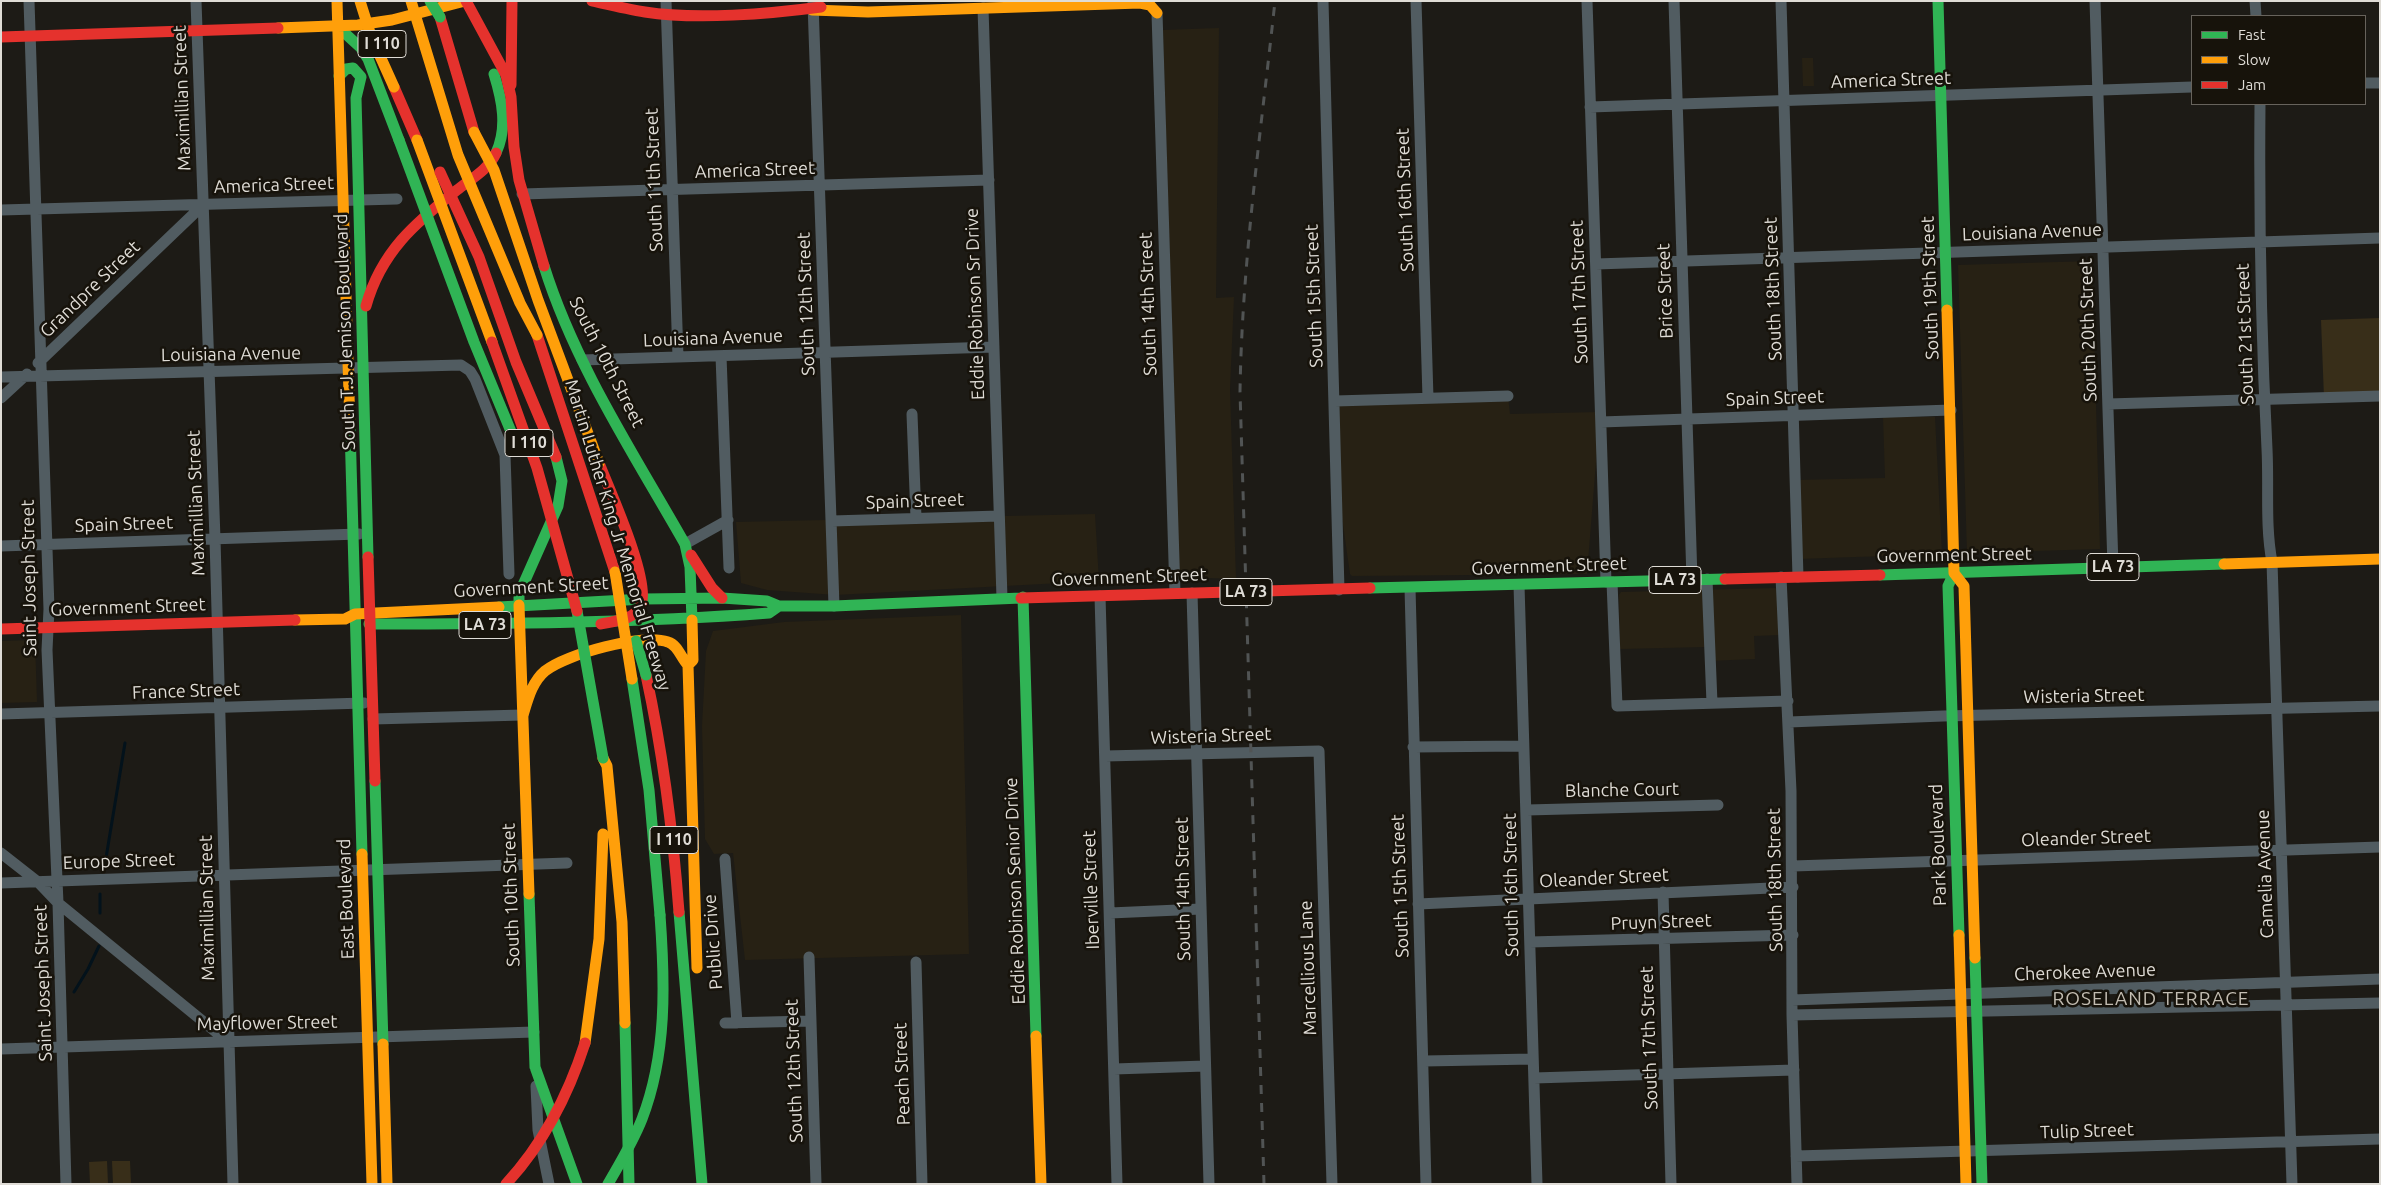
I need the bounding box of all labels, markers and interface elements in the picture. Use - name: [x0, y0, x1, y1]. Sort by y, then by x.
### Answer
- legend: [2191, 15, 2366, 105]
- street label: Maximillian Street: [169, 25, 195, 171]
- text: Fast: [2238, 26, 2265, 43]
- road number: I 110: [358, 31, 406, 58]
- text: Slow: [2238, 51, 2270, 68]
- street label: America Street: [1831, 67, 1951, 93]
- text: Jam: [2238, 76, 2266, 93]
- street label: South 11th Street: [641, 108, 667, 252]
- street label: South 16th Street: [1392, 128, 1418, 272]
- street label: America Street: [695, 157, 815, 183]
- street label: America Street: [214, 172, 334, 198]
- street label: Eddie Robinson Sr Drive: [961, 208, 989, 400]
- street label: South T.J. Jemison Boulevard: [330, 213, 360, 451]
- street label: South 19th Street: [1917, 216, 1943, 360]
- street label: South 18th Street: [1760, 217, 1786, 361]
- street label: Louisiana Avenue: [1962, 219, 2102, 245]
- street label: South 17th Street: [1566, 220, 1592, 364]
- street label: South 15th Street: [1301, 224, 1327, 368]
- street label: South 12th Street: [793, 232, 819, 376]
- street label: South 14th Street: [1135, 232, 1161, 376]
- street label: Grandpre Street: [36, 236, 144, 342]
- street label: Brice Street: [1653, 243, 1677, 339]
- street label: South 20th Street: [2075, 258, 2101, 402]
- street label: South 21st Street: [2232, 263, 2258, 405]
- street label: South 10th Street: [565, 293, 649, 431]
- street label: Louisiana Avenue: [643, 325, 783, 351]
- street label: Louisiana Avenue: [161, 342, 301, 366]
- street label: Martin Luther King Jr Memorial Freeway: [560, 377, 676, 693]
- street label: Spain Street: [1726, 385, 1824, 411]
- road number: I 110: [505, 429, 553, 456]
- street label: Maximillian Street: [183, 430, 209, 576]
- street label: Spain Street: [866, 488, 964, 514]
- street label: Saint Joseph Street: [17, 499, 41, 657]
- street label: Spain Street: [75, 511, 173, 537]
- street label: Government Street: [1876, 543, 2032, 567]
- street label: Government Street: [1471, 552, 1627, 580]
- road number: LA 73: [2087, 554, 2139, 580]
- street label: Government Street: [1051, 563, 1207, 591]
- road number: LA 73: [1649, 566, 1701, 594]
- street label: Government Street: [453, 572, 609, 602]
- road number: LA 73: [1220, 578, 1272, 606]
- street label: Government Street: [50, 593, 206, 621]
- road number: LA 73: [459, 612, 511, 638]
- street label: France Street: [132, 678, 240, 704]
- street label: Wisteria Street: [2023, 684, 2145, 708]
- street label: Wisteria Street: [1150, 723, 1272, 749]
- street label: Eddie Robinson Senior Drive: [1000, 777, 1030, 1005]
- street label: Blanche Court: [1565, 778, 1679, 802]
- street label: Park Boulevard: [1925, 784, 1951, 906]
- street label: South 18th Street: [1763, 808, 1787, 952]
- street label: Camelia Avenue: [2252, 809, 2278, 939]
- street label: South 16th Street: [1499, 813, 1523, 957]
- street label: South 15th Street: [1387, 814, 1413, 958]
- street label: South 14th Street: [1171, 817, 1195, 961]
- street label: South 10th Street: [498, 823, 524, 967]
- street label: Oleander Street: [2021, 825, 2151, 851]
- road number: I 110: [650, 826, 698, 854]
- street label: Iberville Street: [1078, 830, 1104, 950]
- street label: Maximillian Street: [195, 835, 219, 981]
- street label: East Boulevard: [333, 838, 359, 960]
- street label: Europe Street: [62, 848, 176, 874]
- street label: Oleander Street: [1539, 864, 1669, 892]
- street label: Public Drive: [699, 894, 727, 990]
- street label: Marcellious Lane: [1295, 900, 1321, 1036]
- street label: Saint Joseph Street: [29, 904, 57, 1062]
- street label: Pruyn Street: [1610, 909, 1712, 935]
- street label: Cherokee Avenue: [2014, 959, 2156, 985]
- street label: South 17th Street: [1636, 966, 1662, 1110]
- district label: ROSELAND TERRACE: [2051, 988, 2251, 1010]
- street label: South 12th Street: [781, 999, 807, 1143]
- street label: Mayflower Street: [196, 1011, 338, 1035]
- street label: Peach Street: [889, 1022, 915, 1126]
- street label: Tulip Street: [2040, 1119, 2134, 1143]

